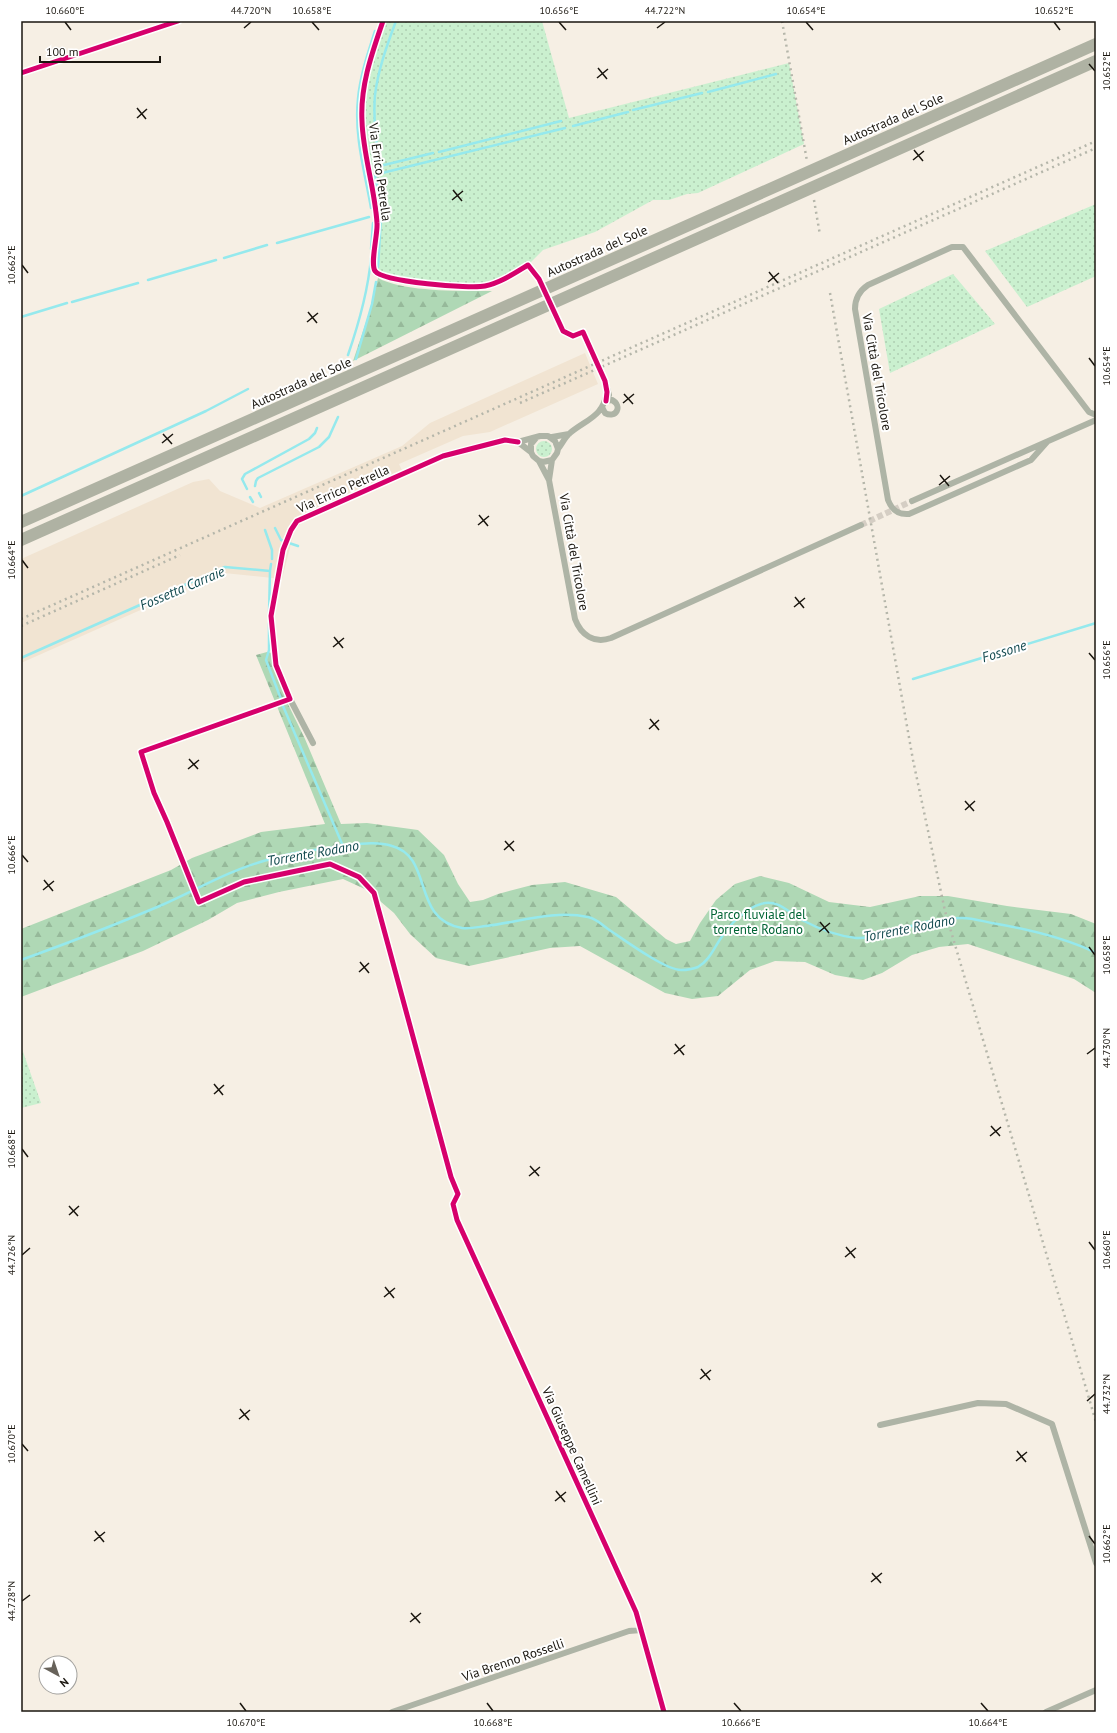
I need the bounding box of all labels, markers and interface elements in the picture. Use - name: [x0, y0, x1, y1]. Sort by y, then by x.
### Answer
- text: 10.660°E: [46, 4, 85, 17]
- text: 44.720°N: [231, 4, 271, 17]
- text: 10.658°E: [293, 4, 332, 17]
- text: 10.656°E: [540, 4, 579, 17]
- text: 44.722°N: [645, 4, 685, 17]
- text: 10.654°E: [787, 4, 826, 17]
- text: 10.652°E: [1035, 4, 1074, 17]
- scale bar: [40, 38, 160, 64]
- text: 100 m: [46, 44, 79, 59]
- text: 10.652°E: [1100, 52, 1113, 91]
- street label: Autostrada del Sole: [840, 89, 946, 149]
- street label: Via Errico Petrella: [365, 121, 395, 222]
- street label: Autostrada del Sole: [544, 221, 650, 281]
- text: 10.662°E: [5, 246, 18, 285]
- street label: Via Città del Tricolore: [858, 311, 896, 432]
- text: 10.654°E: [1100, 347, 1113, 386]
- street label: Autostrada del Sole: [248, 353, 354, 413]
- street label: Via Errico Petrella: [293, 461, 392, 517]
- street label: Via Città del Tricolore: [555, 491, 593, 612]
- text: 10.664°E: [5, 541, 18, 580]
- water label: Fossetta Carraie: [137, 562, 228, 614]
- water label: Fossone: [979, 636, 1029, 666]
- text: 10.656°E: [1100, 641, 1113, 680]
- text: 10.666°E: [5, 836, 18, 875]
- water label: Torrente Rodano: [266, 836, 360, 870]
- park label: Parco fluviale del torrente Rodano: [710, 906, 806, 938]
- water label: Torrente Rodano: [862, 910, 956, 946]
- text: 10.658°E: [1100, 936, 1113, 975]
- text: 44.730°N: [1100, 1028, 1113, 1068]
- text: 10.668°E: [5, 1130, 18, 1169]
- text: 10.660°E: [1100, 1231, 1113, 1270]
- text: 44.726°N: [5, 1235, 18, 1275]
- text: 44.732°N: [1100, 1374, 1113, 1414]
- street label: Via Giuseppe Camellini: [538, 1383, 606, 1508]
- text: 10.670°E: [5, 1425, 18, 1464]
- text: 10.662°E: [1100, 1525, 1113, 1564]
- text: 44.728°N: [5, 1581, 18, 1621]
- street label: Via Brenno Rosselli: [459, 1635, 566, 1686]
- north arrow: [38, 1655, 78, 1695]
- text: N: [57, 1675, 72, 1690]
- text: 10.670°E: [227, 1716, 266, 1729]
- text: 10.668°E: [474, 1716, 513, 1729]
- text: 10.666°E: [722, 1716, 761, 1729]
- text: 10.664°E: [969, 1716, 1008, 1729]

